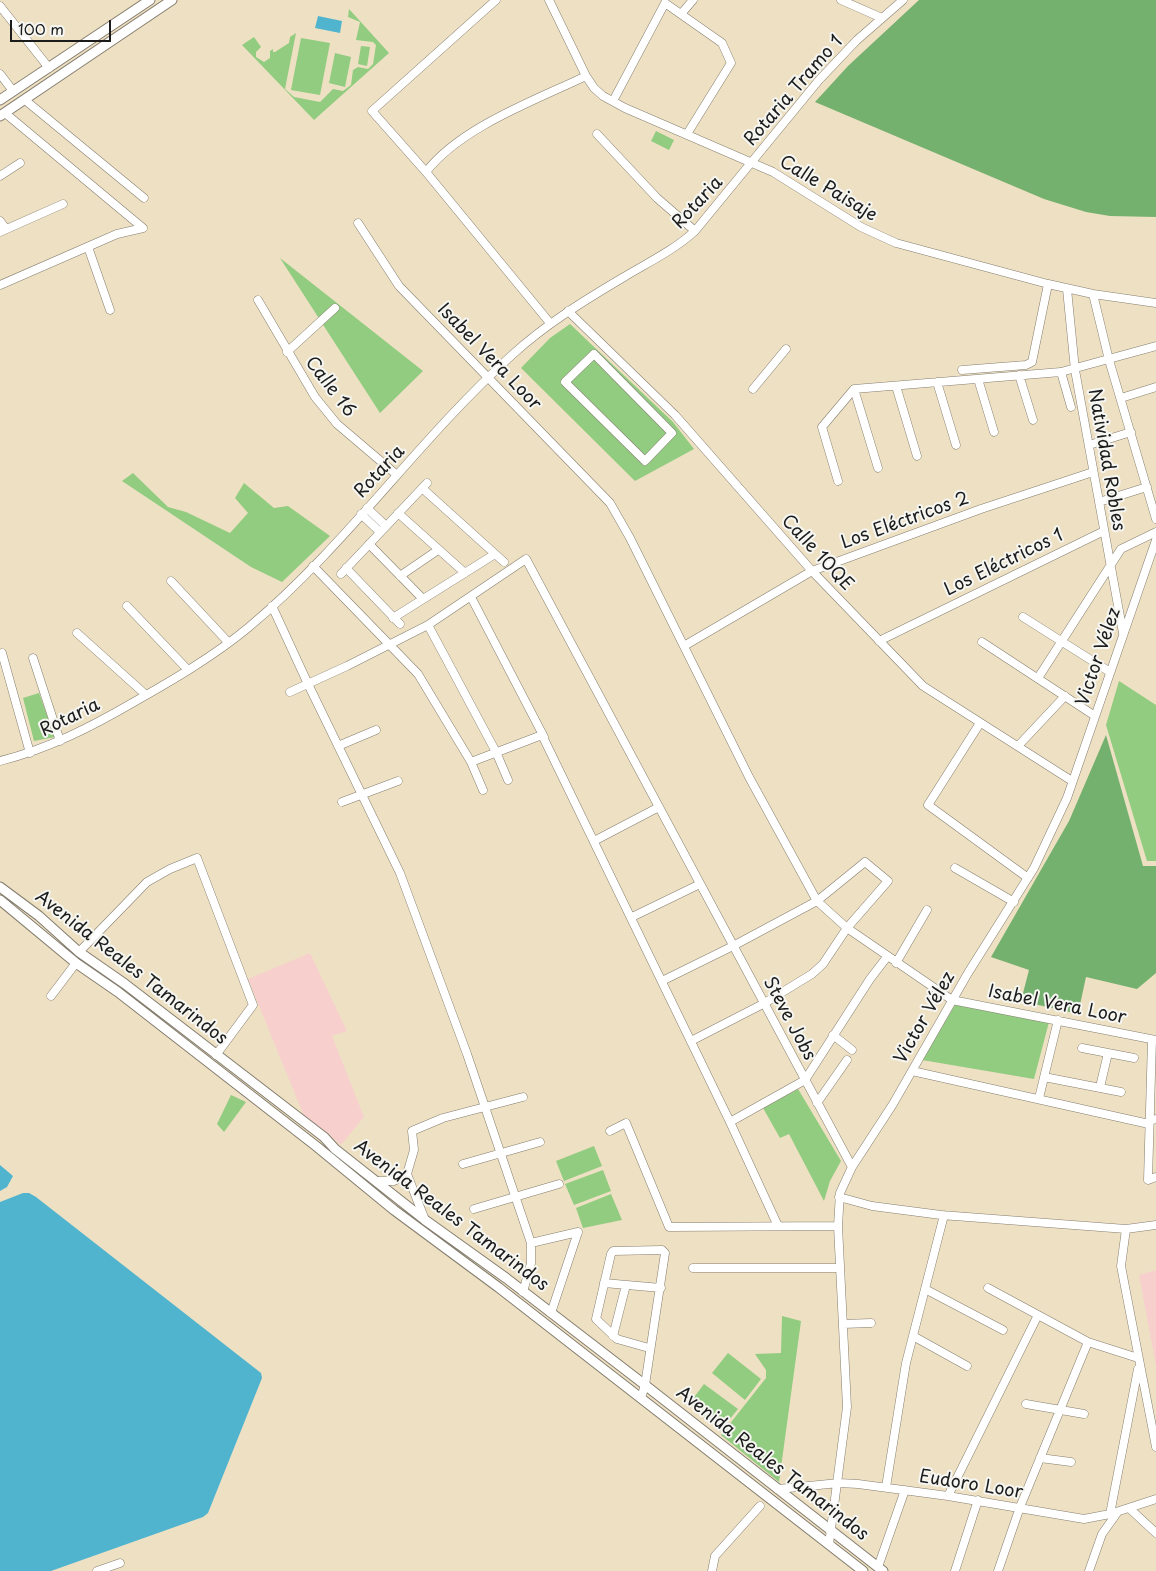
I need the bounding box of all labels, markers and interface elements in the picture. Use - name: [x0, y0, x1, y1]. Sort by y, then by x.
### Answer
- scale bar: [12, 10, 114, 42]
- text: 100 m: [18, 17, 64, 40]
- street label: Rotaria Tramo 1: [740, 31, 848, 151]
- street label: Calle Paisaje: [775, 151, 881, 227]
- street label: Rotaria: [668, 172, 728, 234]
- street label: Isabel Vera Loor: [433, 299, 545, 415]
- street label: Calle 16: [300, 352, 360, 422]
- street label: Natividad Robles: [1083, 387, 1129, 533]
- street label: Rotaria: [350, 441, 410, 503]
- street label: Los Eléctricos 2: [838, 488, 972, 554]
- street label: Calle 10QE: [776, 511, 858, 595]
- street label: Los Eléctricos 1: [941, 525, 1067, 601]
- street label: Victor Vélez: [1072, 605, 1126, 709]
- street label: Rotaria: [37, 694, 103, 742]
- street label: Avenida Reales Tamarindos: [31, 886, 231, 1050]
- street label: Victor Vélez: [890, 968, 960, 1068]
- street label: Steve Jobs: [758, 974, 820, 1064]
- street label: Isabel Vera Loor: [986, 981, 1128, 1029]
- street label: Avenida Reales Tamarindos: [350, 1136, 552, 1296]
- street label: Avenida Reales Tamarindos: [672, 1382, 872, 1546]
- street label: Eudoro Loor: [918, 1466, 1024, 1504]

